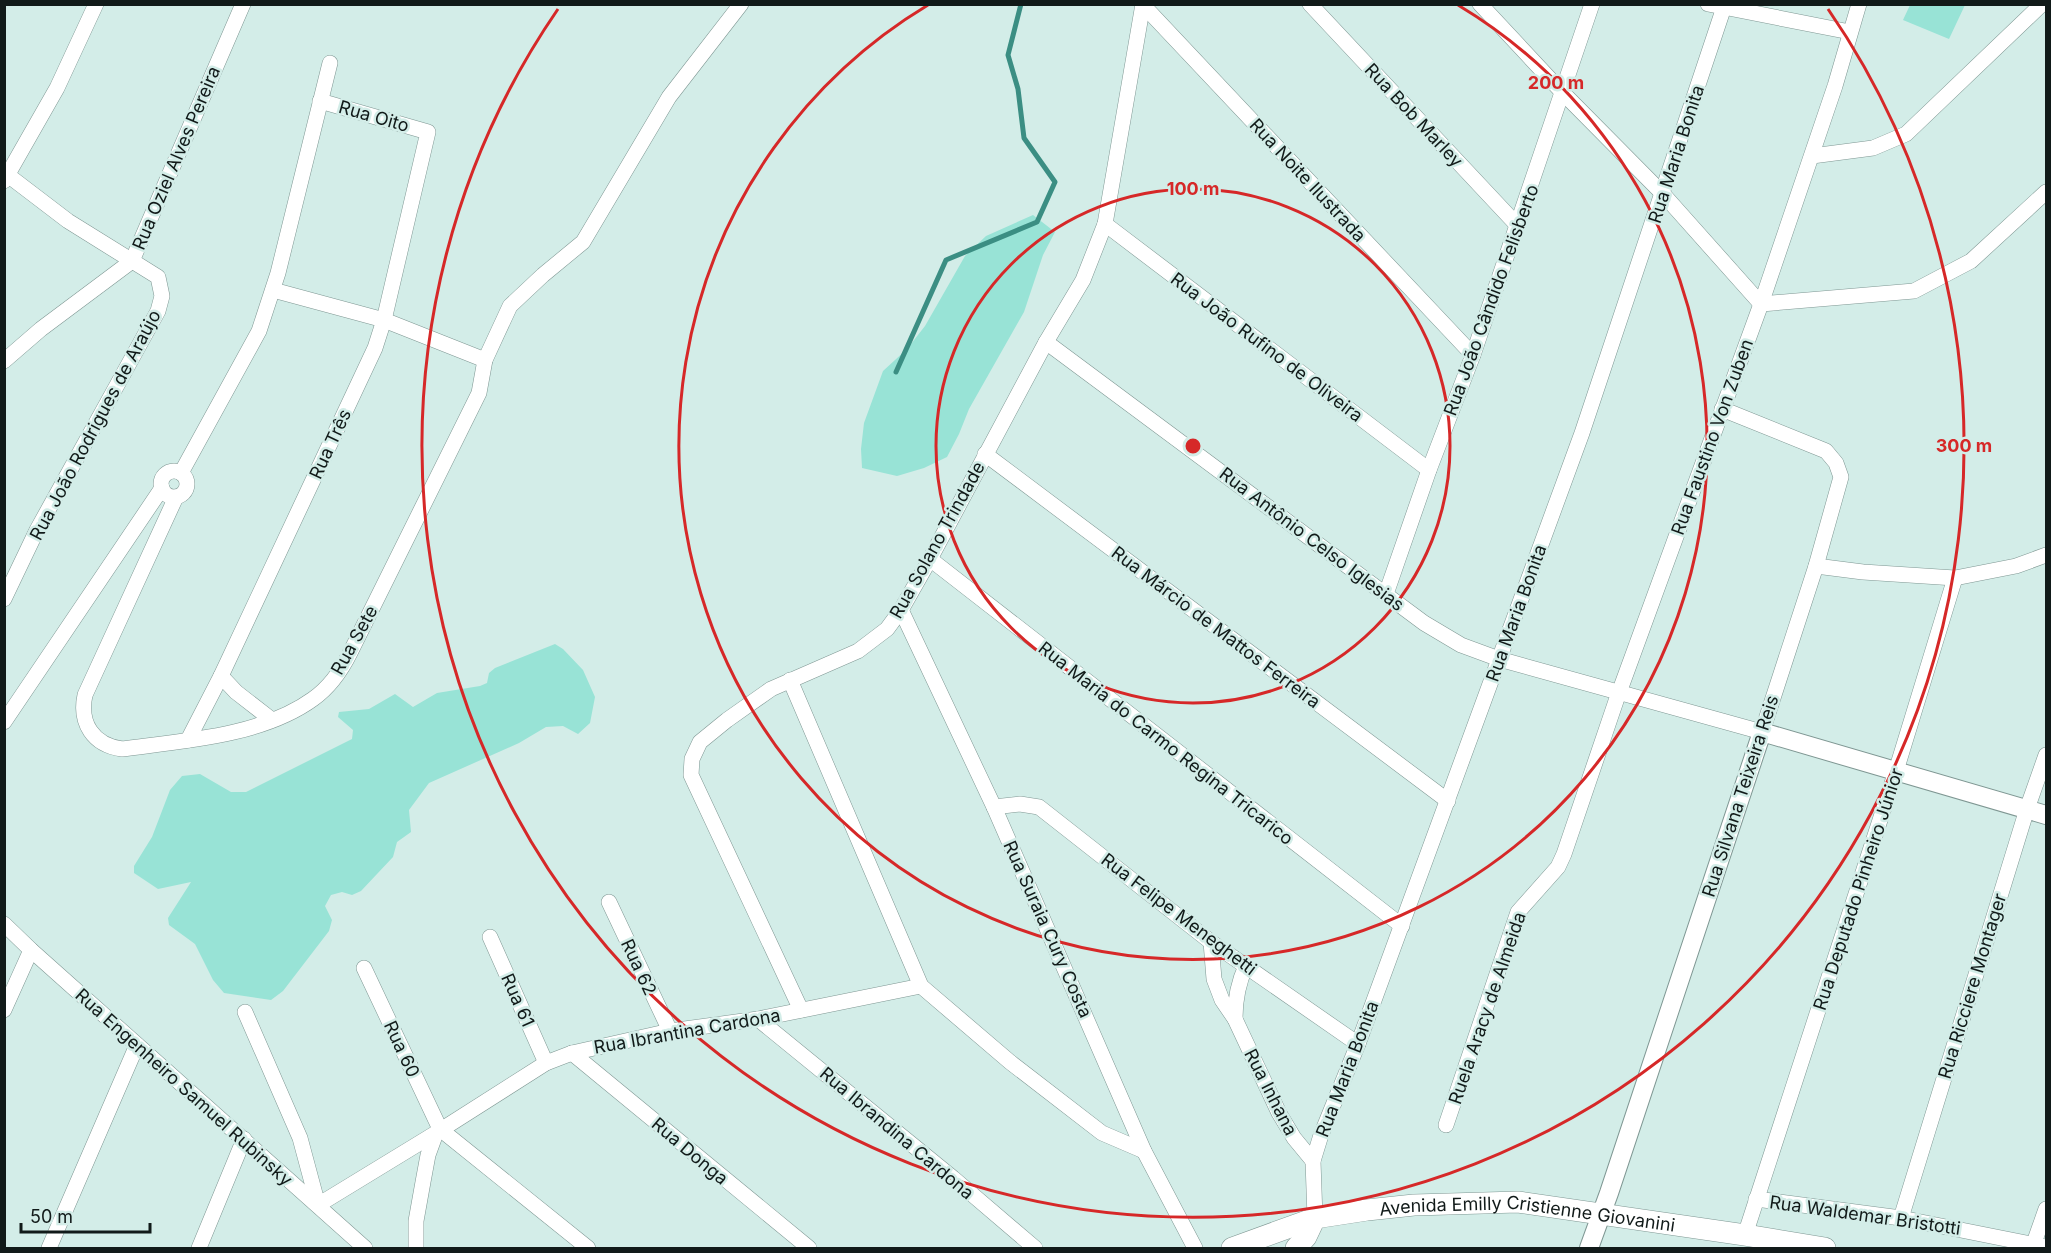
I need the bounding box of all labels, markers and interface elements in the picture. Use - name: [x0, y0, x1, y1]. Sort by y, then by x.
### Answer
- street label: Rua Bob Marley: [1361, 59, 1467, 171]
- street label: Rua Oziel Alves Pereira: [128, 63, 224, 253]
- text: 200 m: [1528, 72, 1584, 93]
- street label: Rua Maria Bonita: [1644, 82, 1708, 226]
- street label: Rua Oito: [336, 96, 412, 136]
- street label: Rua Noite Ilustrada: [1246, 114, 1370, 246]
- text: 100 m: [1167, 178, 1219, 199]
- street label: Rua João Cândido Felisberto: [1439, 182, 1543, 418]
- street label: Rua João Rufino de Oliveira: [1167, 268, 1367, 426]
- street label: Rua João Rodrigues de Araújo: [25, 306, 165, 544]
- street label: Rua Faustino Von Zuben: [1667, 336, 1757, 538]
- street label: Rua Três: [305, 406, 355, 482]
- text: 300 m: [1936, 435, 1992, 456]
- centre of rings: [1183, 436, 1203, 456]
- street label: Rua Solano Trindade: [885, 458, 989, 622]
- street label: Rua Antônio Celso Iglesias: [1216, 463, 1408, 615]
- street label: Rua Márcio de Mattos Ferreira: [1107, 542, 1325, 712]
- street label: Rua Maria Bonita: [1482, 542, 1550, 684]
- street label: Rua Sete: [326, 602, 382, 678]
- street label: Rua Maria do Carmo Regina Tricarico: [1035, 637, 1297, 849]
- street label: Rua Silvana Teixeira Reis: [1697, 693, 1783, 899]
- street label: Rua Deputado Pinheiro Júnior: [1809, 765, 1907, 1013]
- street label: Rua Suraia Cury Costa: [999, 837, 1097, 1021]
- street label: Rua Felipe Meneghetti: [1097, 849, 1261, 979]
- street label: Rua Ricciere Montager: [1934, 890, 2010, 1081]
- street label: Ruela Aracy de Almeida: [1444, 909, 1530, 1107]
- street label: Rua 62: [617, 936, 661, 998]
- street label: Rua 61: [497, 970, 539, 1030]
- street label: Rua Engenheiro Samuel Rubinsky: [71, 984, 297, 1190]
- street label: Rua Maria Bonita: [1311, 998, 1383, 1140]
- street label: Rua Ibrantina Cardona: [592, 1004, 782, 1058]
- street label: Rua 60: [380, 1017, 424, 1081]
- street label: Rua Inhana: [1240, 1045, 1302, 1139]
- street label: Rua Ibrandina Cardona: [816, 1063, 978, 1203]
- street label: Rua Donga: [648, 1113, 732, 1189]
- street label: Avenida Emilly Cristienne Giovanini: [1378, 1191, 1677, 1235]
- street label: Rua Waldemar Bristotti: [1768, 1191, 1962, 1239]
- scale bar: [21, 1196, 150, 1234]
- text: 50 m: [30, 1206, 73, 1227]

